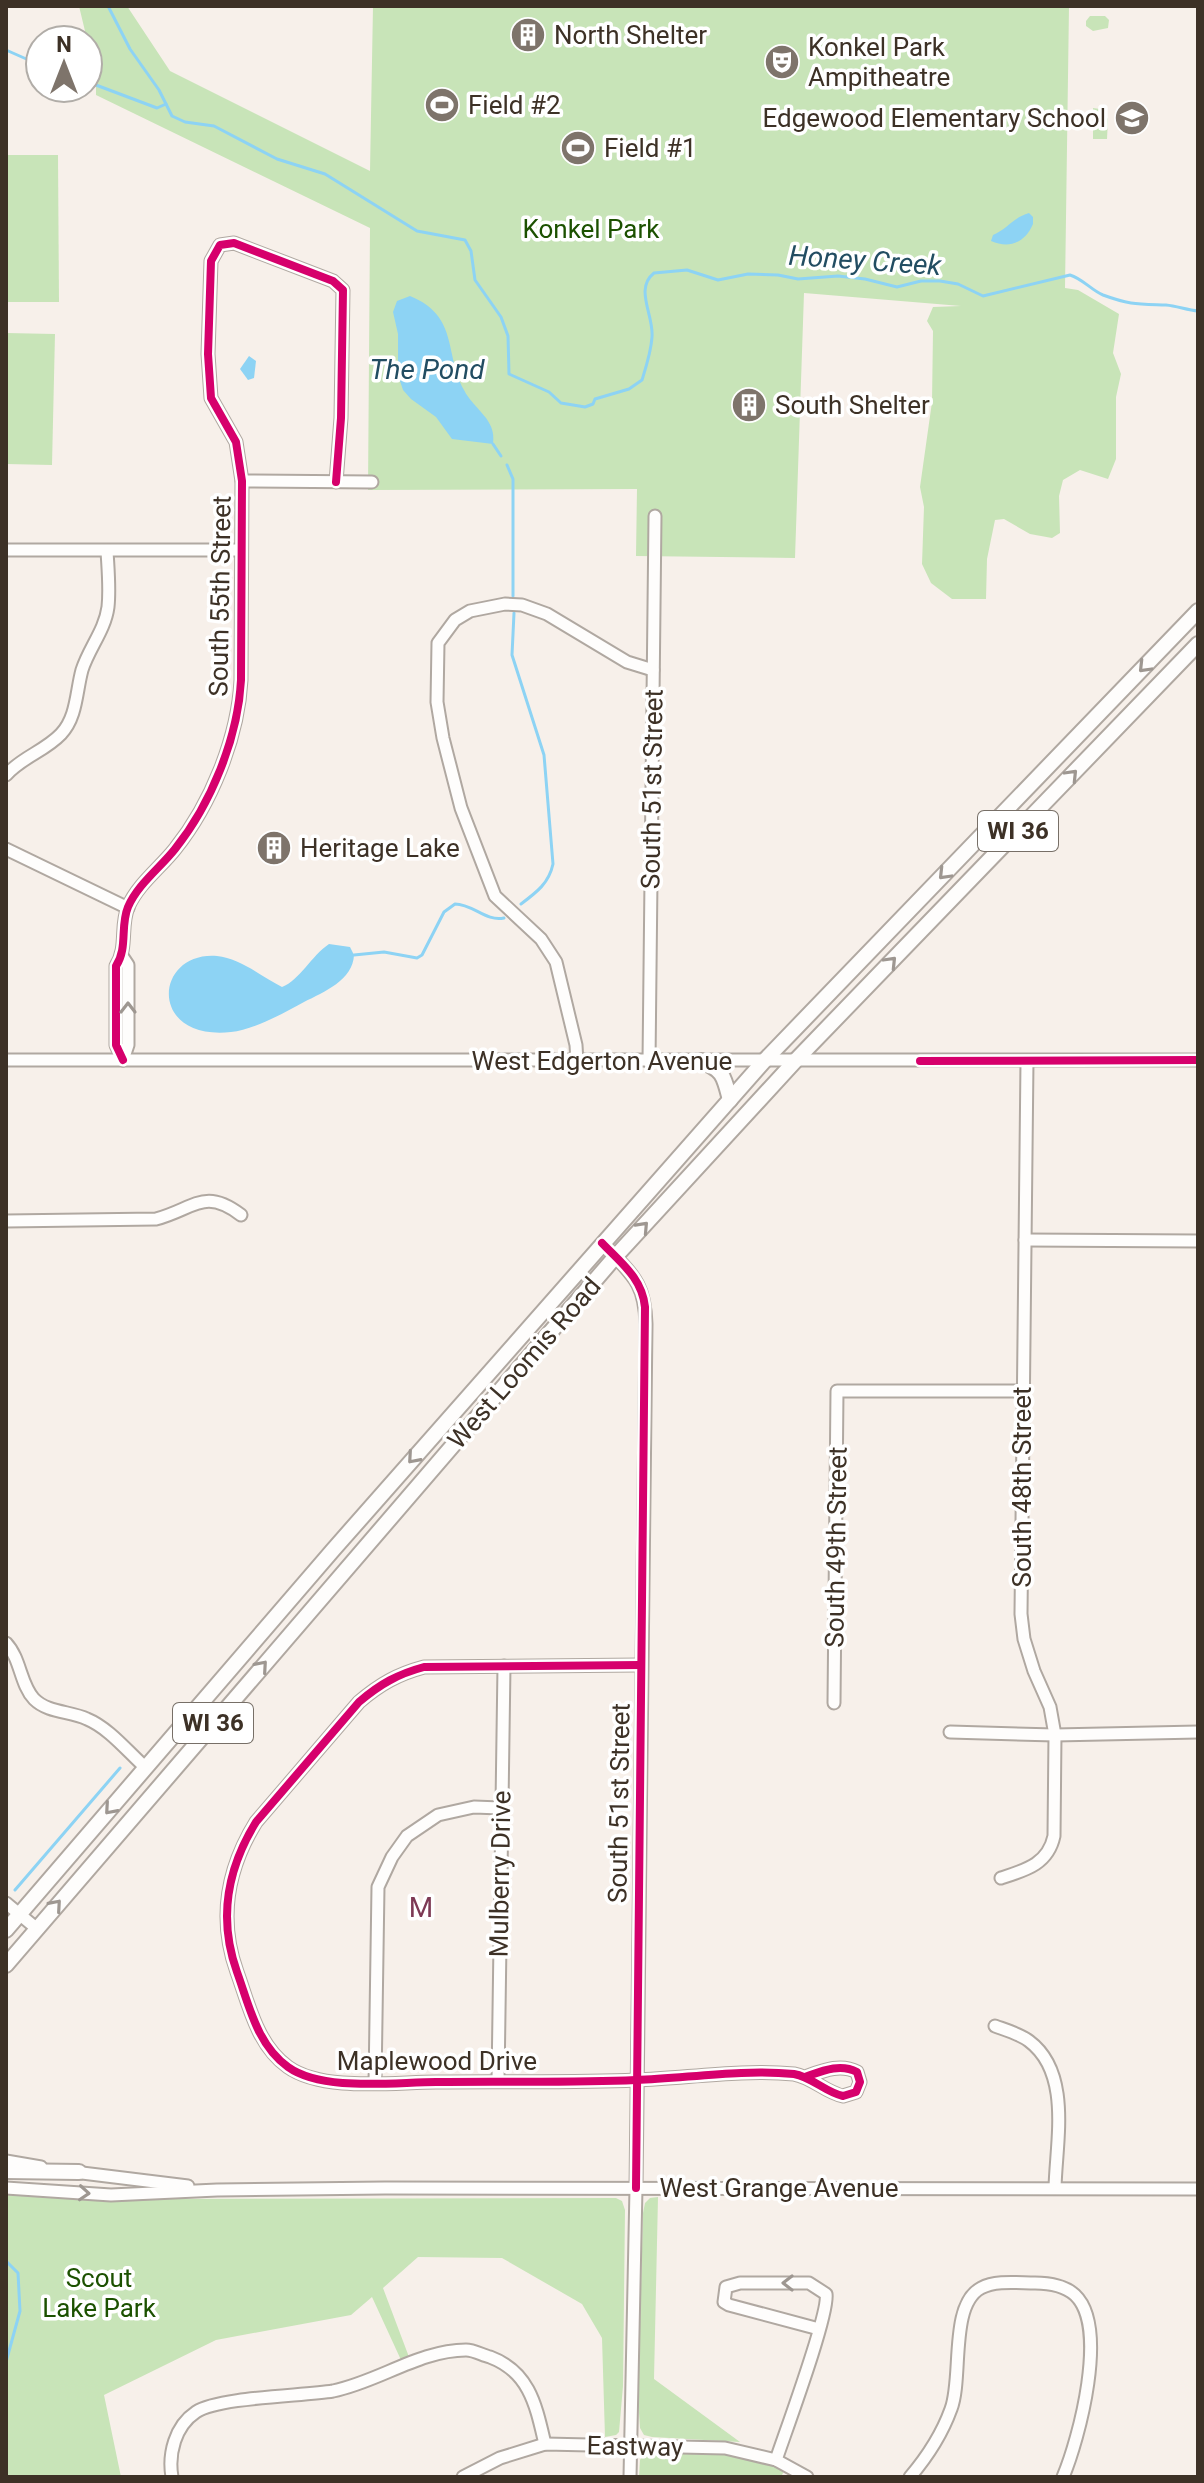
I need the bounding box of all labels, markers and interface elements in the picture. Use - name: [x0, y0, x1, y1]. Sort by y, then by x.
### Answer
- building icon: North Shelter: [509, 16, 547, 54]
- place label: North Shelter: [554, 20, 707, 50]
- north arrow: [24, 24, 104, 104]
- text: N: [56, 32, 72, 57]
- place label: Konkel Park Ampitheatre: [808, 32, 950, 92]
- theatre icon: Konkel Park Ampitheatre: [763, 43, 801, 81]
- sports icon: Field #2: [423, 86, 461, 124]
- place label: Field #2: [468, 90, 561, 120]
- school or university icon: Edgewood Elementary School: [1113, 99, 1151, 137]
- place label: Edgewood Elementary School: [762, 103, 1106, 133]
- sports icon: Field #1: [559, 129, 597, 167]
- place label: Field #1: [604, 133, 697, 163]
- park label: Konkel Park: [522, 214, 660, 244]
- water label: Honey Creek: [788, 239, 944, 282]
- water label: The Pond: [369, 353, 485, 386]
- building icon: South Shelter: [730, 386, 768, 424]
- place label: South Shelter: [775, 390, 930, 420]
- street label: South 55th Street: [203, 495, 237, 697]
- one-way arrow: [1139, 658, 1153, 672]
- street label: South 51st Street: [635, 689, 669, 889]
- one-way arrow: [1062, 770, 1077, 784]
- road number: WI 36: [978, 811, 1058, 851]
- building icon: Heritage Lake: [255, 829, 293, 867]
- place label: Heritage Lake: [300, 833, 460, 863]
- one-way arrow: [939, 865, 953, 879]
- one-way arrow: [882, 957, 896, 971]
- one-way arrow: [119, 1001, 137, 1014]
- street label: West Edgerton Avenue: [472, 1046, 732, 1076]
- one-way arrow: [633, 1222, 647, 1237]
- street label: West Loomis Road: [441, 1271, 607, 1455]
- street label: South 48th Street: [1007, 1387, 1037, 1587]
- street label: South 49th Street: [819, 1446, 853, 1648]
- one-way arrow: [408, 1449, 423, 1464]
- one-way arrow: [252, 1660, 267, 1675]
- road number: WI 36: [173, 1703, 253, 1743]
- street label: South 51st Street: [602, 1703, 636, 1903]
- street label: Mulberry Drive: [484, 1790, 516, 1958]
- one-way arrow: [106, 1800, 120, 1814]
- district label: M: [409, 1891, 435, 1924]
- one-way arrow: [46, 1900, 61, 1915]
- street label: Maplewood Drive: [337, 2046, 537, 2076]
- street label: West Grange Avenue: [659, 2173, 899, 2203]
- one-way arrow: [78, 2184, 91, 2201]
- park label: Scout Lake Park: [42, 2263, 157, 2323]
- one-way arrow: [781, 2274, 794, 2292]
- street label: Eastway: [586, 2430, 684, 2462]

